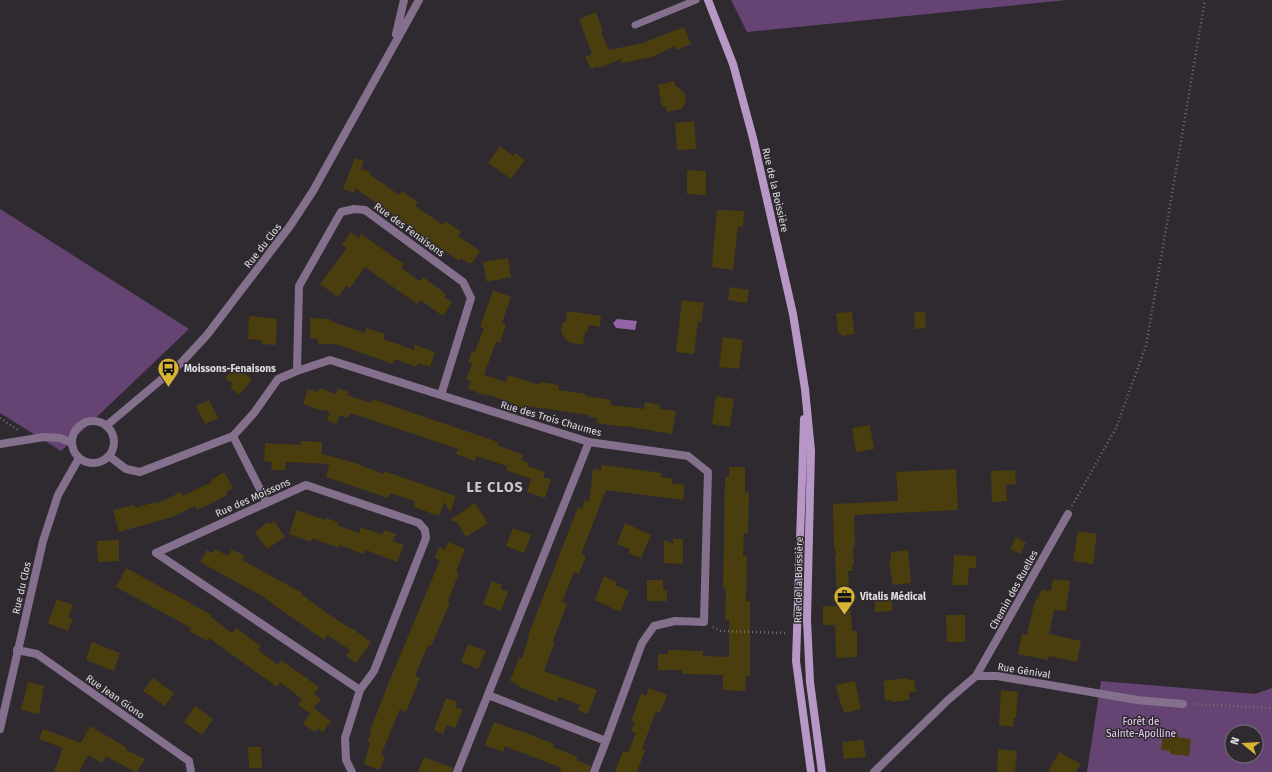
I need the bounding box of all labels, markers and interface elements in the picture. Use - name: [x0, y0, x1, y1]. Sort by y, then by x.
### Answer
- street label: Rue de la Boissière: [759, 147, 791, 233]
- street label: Rue des Fenaisons: [372, 200, 447, 260]
- street label: Rue du Clos: [242, 221, 284, 271]
- bus stop icon: Moissons-Fenaisons: [155, 356, 181, 389]
- place label: Moissons-Fenaisons: [184, 363, 276, 375]
- street label: Rue des Trois Chaumes: [499, 399, 603, 439]
- street label: Rue des Moissons: [214, 476, 293, 520]
- district label: LE CLOS: [466, 479, 524, 496]
- street label: Rue de la Boissière: [792, 537, 806, 623]
- street label: Chemin des Ruelles: [987, 548, 1041, 632]
- street label: Rue du Clos: [10, 560, 34, 615]
- office icon: Vitalis Médical: [831, 584, 857, 617]
- place label: Vitalis Médical: [859, 590, 926, 603]
- street label: Rue Génival: [997, 661, 1051, 681]
- street label: Rue Jean Giono: [83, 672, 147, 722]
- park label: Forêt de Sainte-Apolline: [1106, 716, 1176, 740]
- north arrow: [1224, 724, 1264, 764]
- text: N: [1228, 736, 1242, 747]

